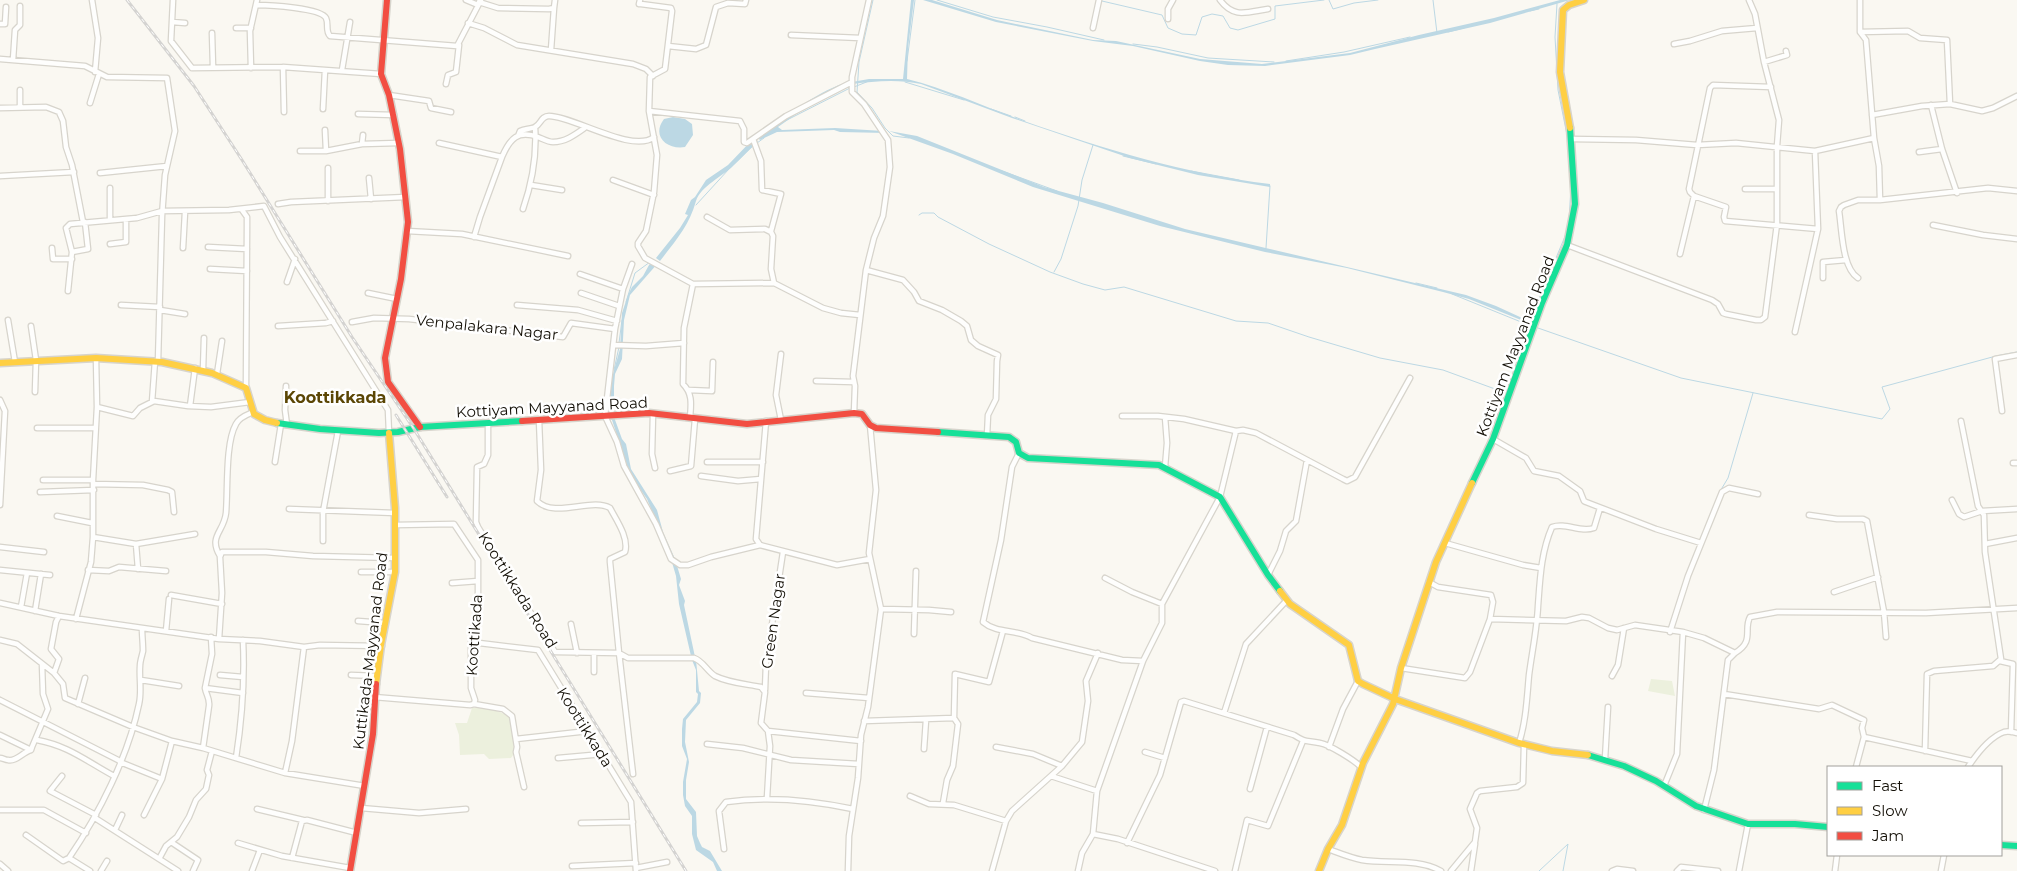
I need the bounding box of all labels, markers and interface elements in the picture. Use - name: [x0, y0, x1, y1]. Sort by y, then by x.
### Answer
- street label: Kottiyam Mayyanad Road: [1472, 253, 1558, 439]
- street label: Venpalakara Nagar: [415, 310, 559, 344]
- district label: Koottikkada: [284, 388, 386, 407]
- street label: Kottiyam Mayyanad Road: [456, 392, 648, 422]
- street label: Koottikkada Road: [474, 528, 562, 652]
- street label: Kuttikada-Mayyanad Road: [348, 551, 392, 751]
- street label: Green Nagar: [757, 572, 789, 670]
- street label: Koottikada: [462, 594, 486, 676]
- street label: Koottikkada: [553, 683, 617, 771]
- legend: [1827, 766, 2002, 856]
- text: Fast: [1872, 776, 1903, 795]
- text: Slow: [1872, 801, 1908, 820]
- text: Jam: [1871, 826, 1904, 845]

